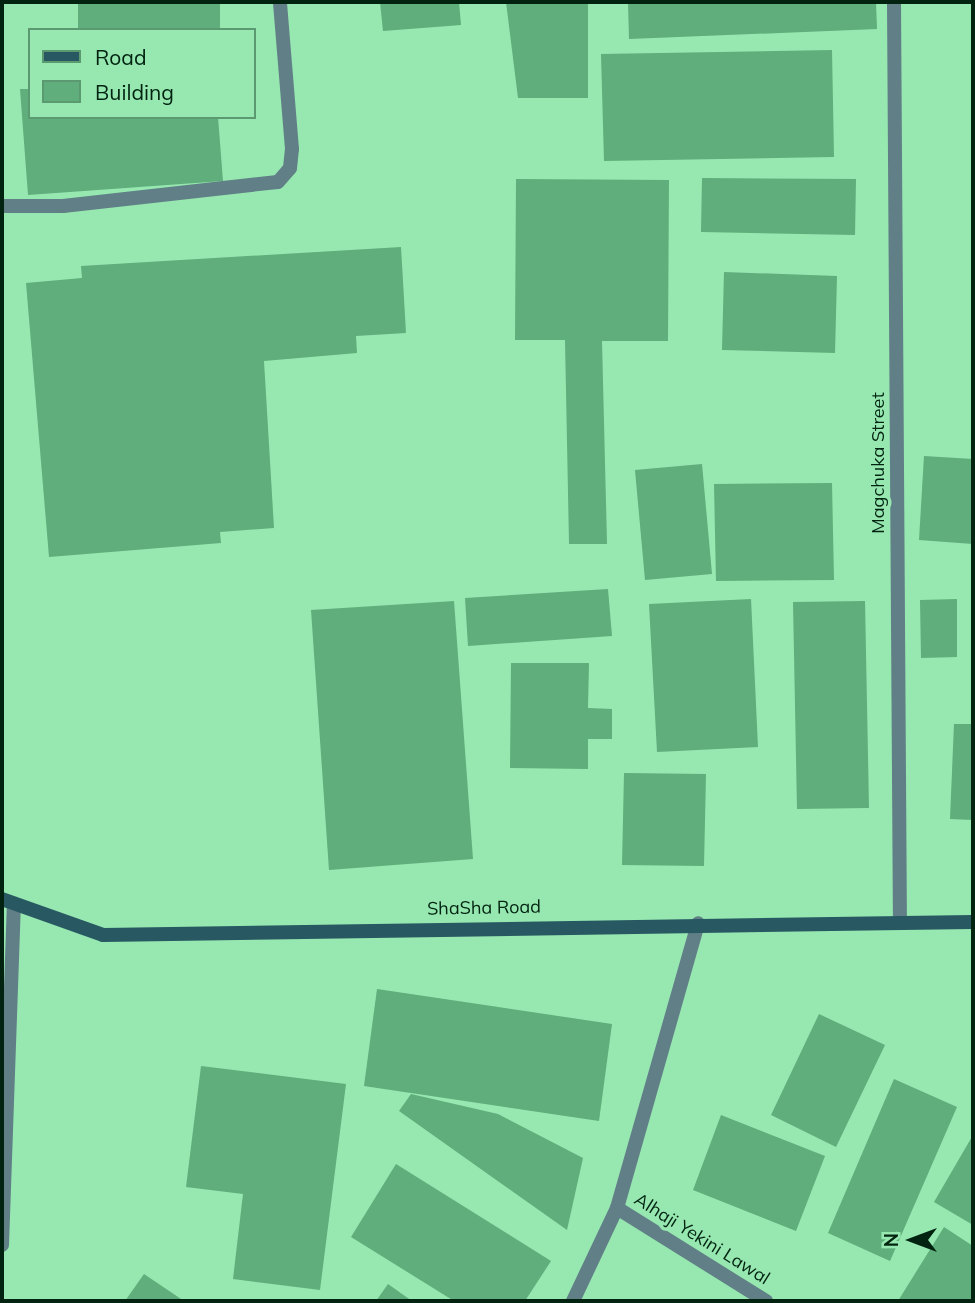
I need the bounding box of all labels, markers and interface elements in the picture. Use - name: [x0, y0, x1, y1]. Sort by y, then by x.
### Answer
- legend: [28, 28, 256, 119]
- text: Road: [95, 44, 146, 70]
- text: Building: [95, 79, 174, 105]
- street label: Magchuka Street: [867, 392, 889, 534]
- street label: ShaSha Road: [427, 896, 541, 920]
- street label: Alhaji Yekini Lawal: [630, 1189, 774, 1289]
- north arrow: [877, 1205, 947, 1275]
- text: N: [879, 1233, 903, 1247]

